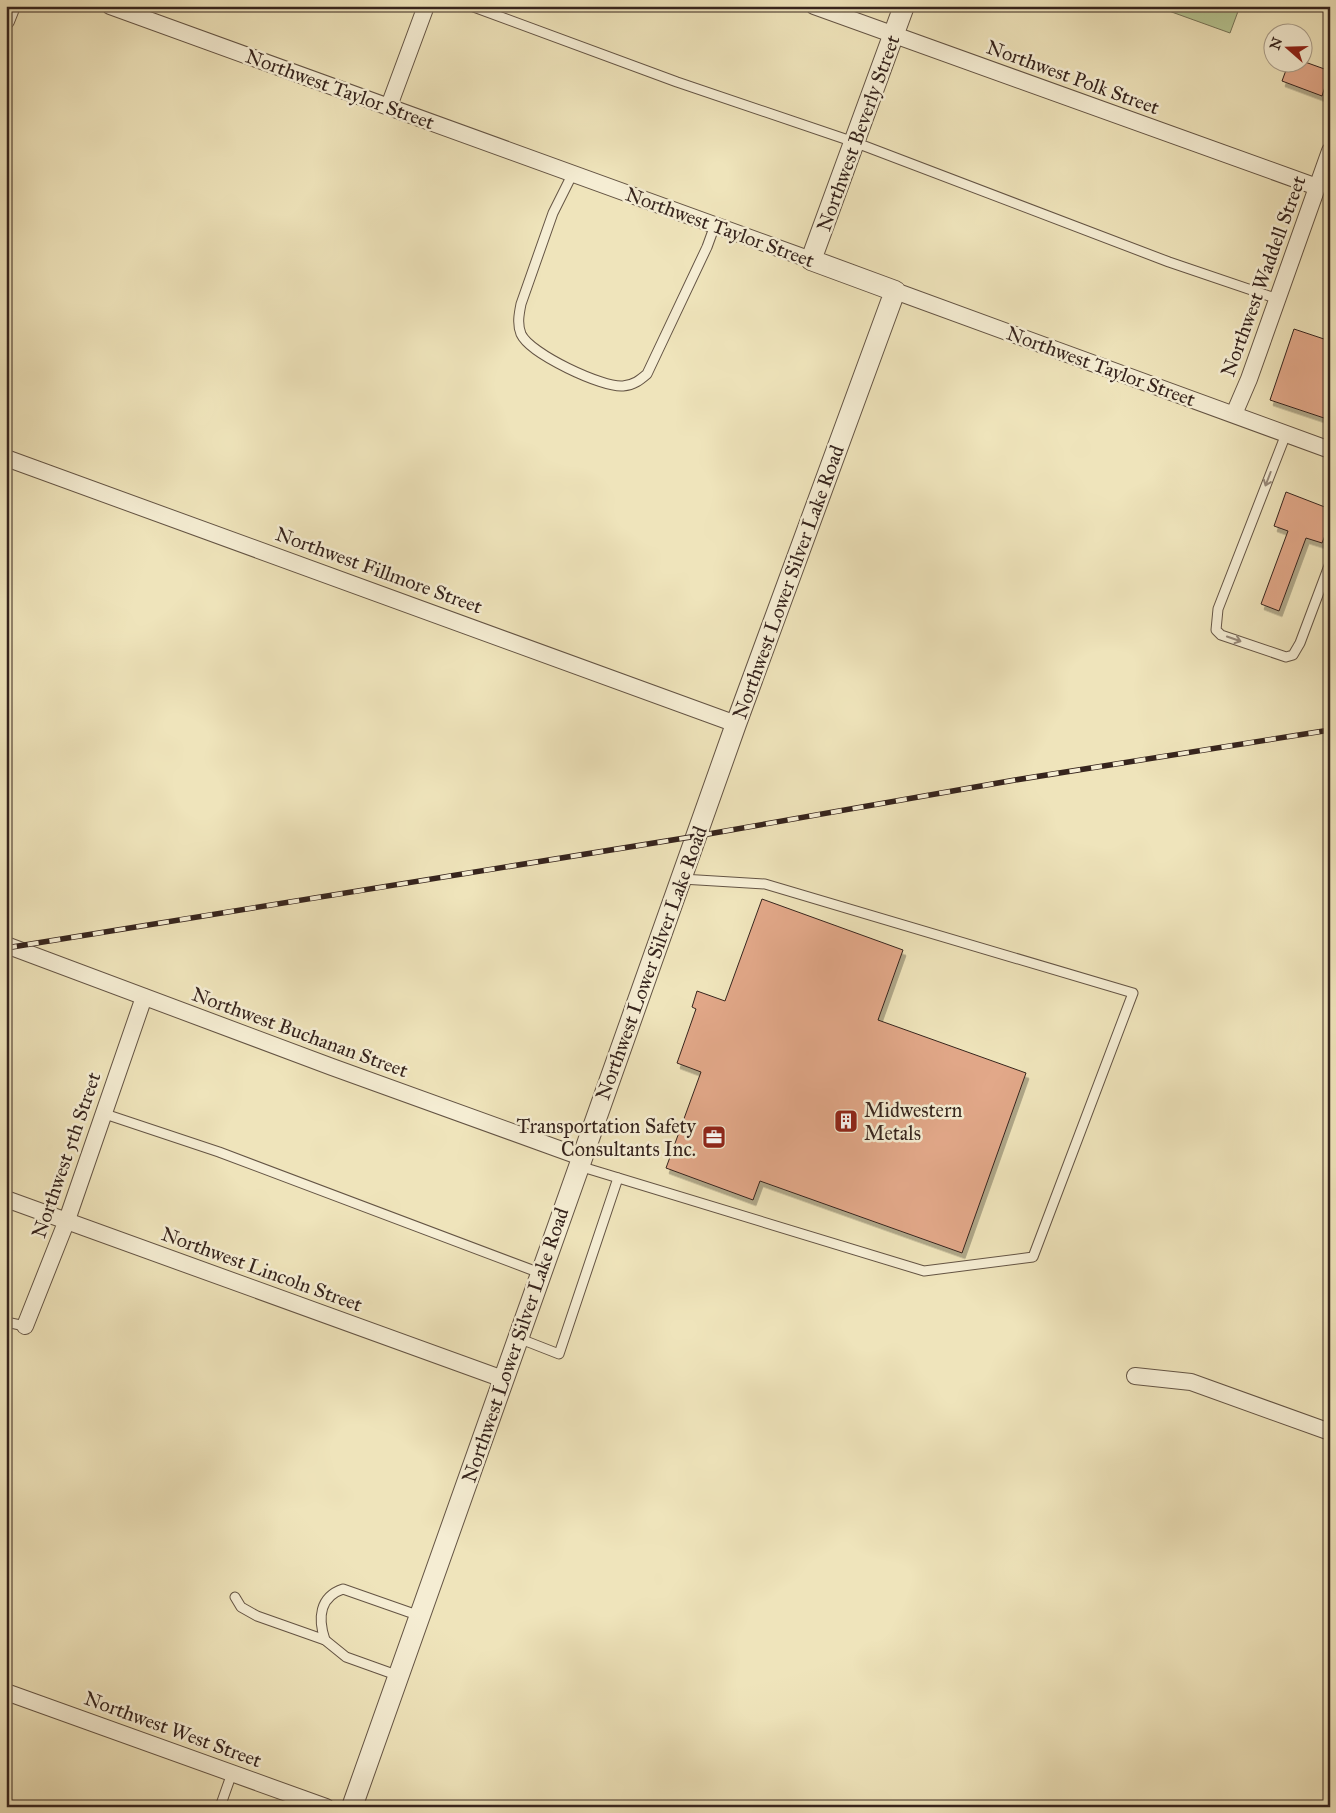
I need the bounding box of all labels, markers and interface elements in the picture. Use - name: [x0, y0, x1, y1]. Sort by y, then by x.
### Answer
- north arrow: [1264, 22, 1314, 72]
- street label: Northwest Beverly Street: [811, 32, 905, 234]
- street label: Northwest Polk Street: [983, 35, 1163, 119]
- text: N: [1266, 35, 1286, 52]
- street label: Northwest Taylor Street: [242, 44, 438, 134]
- street label: Northwest Waddell Street: [1215, 172, 1311, 380]
- street label: Northwest Taylor Street: [622, 182, 818, 272]
- street label: Northwest Taylor Street: [1003, 321, 1199, 411]
- street label: Northwest Lower Silver Lake Road: [727, 442, 849, 722]
- one-way arrow: [1263, 471, 1272, 487]
- street label: Northwest Fillmore Street: [272, 521, 486, 619]
- one-way arrow: [1225, 635, 1241, 644]
- street label: Northwest Lower Silver Lake Road: [590, 823, 712, 1103]
- street label: Northwest Buchanan Street: [189, 982, 411, 1082]
- street label: Northwest 5th Street: [26, 1069, 106, 1241]
- place label: Midwestern Metals: [864, 1098, 962, 1145]
- building icon: Midwestern Metals: [833, 1108, 859, 1134]
- place label: Transportation Safety Consultants Inc.: [516, 1114, 697, 1161]
- office icon: Transportation Safety Consultants Inc.: [701, 1124, 727, 1150]
- street label: Northwest Lower Silver Lake Road: [457, 1204, 573, 1486]
- street label: Northwest Lincoln Street: [158, 1221, 366, 1317]
- street label: Northwest West Street: [81, 1686, 265, 1772]

